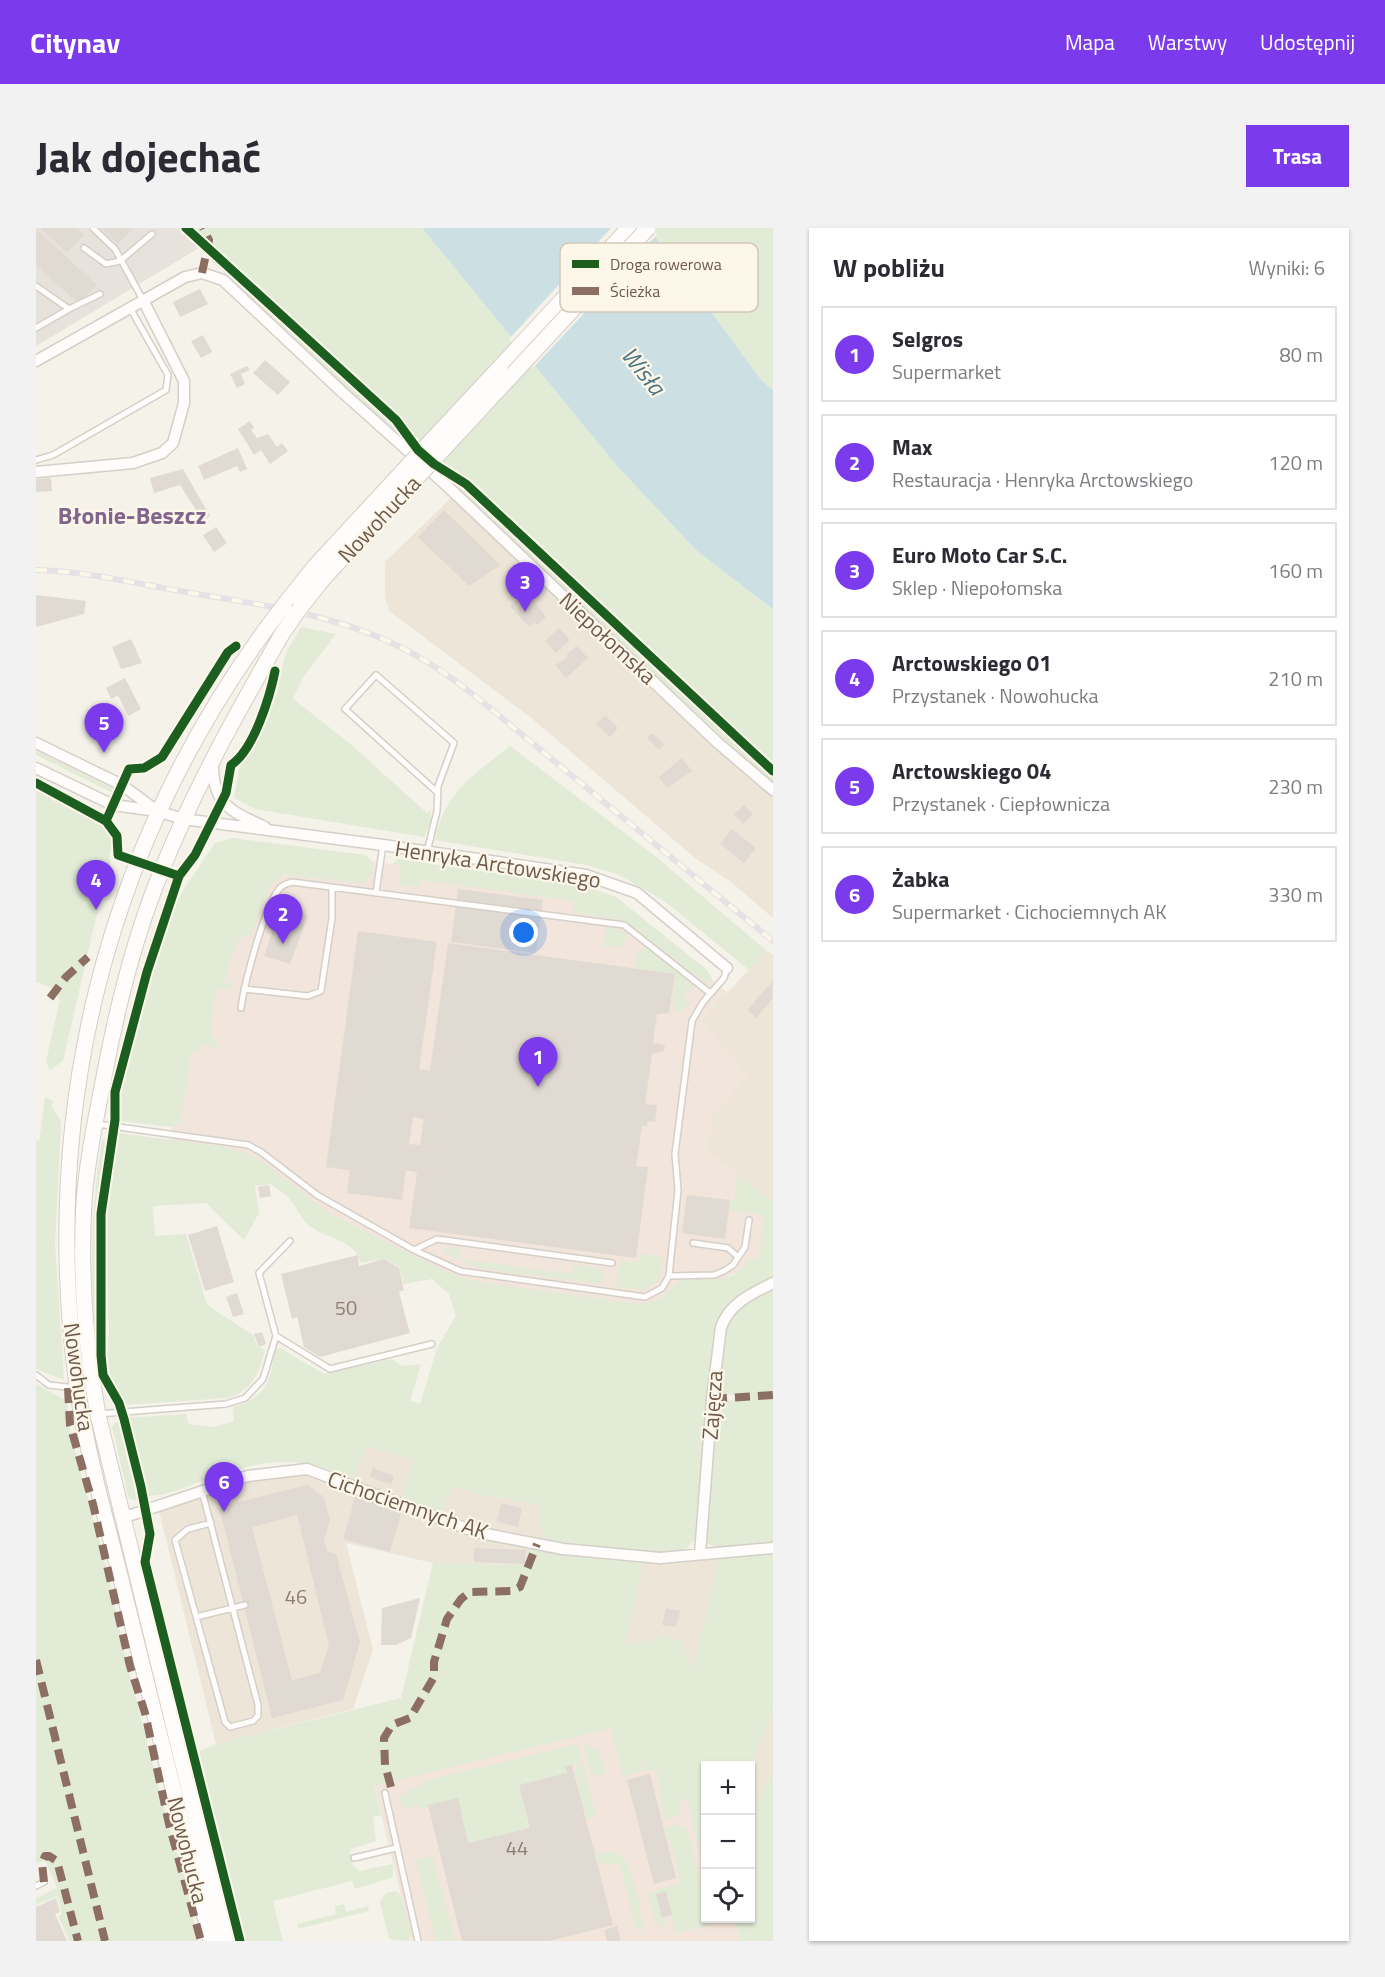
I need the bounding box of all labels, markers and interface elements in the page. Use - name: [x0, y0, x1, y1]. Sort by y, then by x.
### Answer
- text: Citynav: [30, 21, 120, 64]
- text: Mapa: [1065, 26, 1115, 58]
- text: Warstwy: [1148, 26, 1227, 58]
- text: Udostępnij: [1260, 26, 1355, 58]
- text: Jak dojechać: [36, 124, 261, 188]
- button: Trasa: [1246, 125, 1349, 187]
- legend: [560, 243, 758, 312]
- text: W pobliżu: [833, 248, 945, 287]
- text: Droga rowerowa: [610, 252, 722, 276]
- text: Wyniki: 6: [1249, 252, 1325, 283]
- text: Ścieżka: [610, 279, 660, 303]
- text: Selgros: [892, 322, 963, 356]
- water label: Wisła: [613, 338, 676, 404]
- text: 1: [849, 339, 860, 370]
- text: 80 m: [1279, 339, 1323, 370]
- text: Supermarket: [892, 356, 1001, 387]
- text: Max: [892, 430, 933, 464]
- text: 2: [849, 447, 860, 478]
- text: 120 m: [1268, 447, 1323, 478]
- text: Restauracja · Henryka Arctowskiego: [892, 464, 1193, 495]
- street label: Nowohucka: [329, 468, 429, 570]
- district label: Błonie-Beszcz: [58, 497, 206, 533]
- text: Euro Moto Car S.C.: [892, 538, 1067, 572]
- text: 3: [849, 555, 860, 586]
- text: 160 m: [1268, 555, 1323, 586]
- pin: 3: [506, 562, 544, 612]
- text: Sklep · Niepołomska: [892, 572, 1062, 603]
- street label: Niepołomska: [552, 584, 664, 692]
- text: Arctowskiego 01: [892, 646, 1051, 680]
- text: 4: [849, 663, 860, 694]
- text: 210 m: [1268, 663, 1323, 694]
- text: Przystanek · Nowohucka: [892, 680, 1099, 711]
- pin: 5: [84, 704, 124, 753]
- text: Arctowskiego 04: [892, 754, 1051, 788]
- text: 5: [849, 771, 860, 802]
- text: 230 m: [1268, 771, 1323, 802]
- text: Przystanek · Ciepłownicza: [892, 788, 1110, 819]
- street label: Henryka Arctowskiego: [393, 831, 603, 897]
- pin: 4: [76, 860, 116, 910]
- text: Żabka: [892, 862, 950, 896]
- text: 6: [849, 879, 860, 910]
- text: 330 m: [1268, 879, 1323, 910]
- pin: 2: [264, 894, 302, 944]
- text: Supermarket · Cichociemnych AK: [892, 896, 1167, 927]
- your location: [509, 918, 538, 947]
- pin: 1: [518, 1038, 558, 1087]
- house number: 50: [335, 1292, 357, 1323]
- street label: Nowohucka: [55, 1321, 103, 1433]
- street label: Zajęcza: [693, 1369, 731, 1441]
- pin: 6: [204, 1462, 243, 1512]
- street label: Cichociemnych AK: [323, 1462, 493, 1549]
- house number: 46: [285, 1581, 307, 1612]
- map controls: [701, 1761, 755, 1923]
- button: +: [701, 1761, 755, 1815]
- street label: Nowohucka: [158, 1793, 218, 1907]
- button: −: [701, 1815, 755, 1869]
- house number: 44: [506, 1832, 528, 1863]
- button: locate: [701, 1869, 755, 1923]

